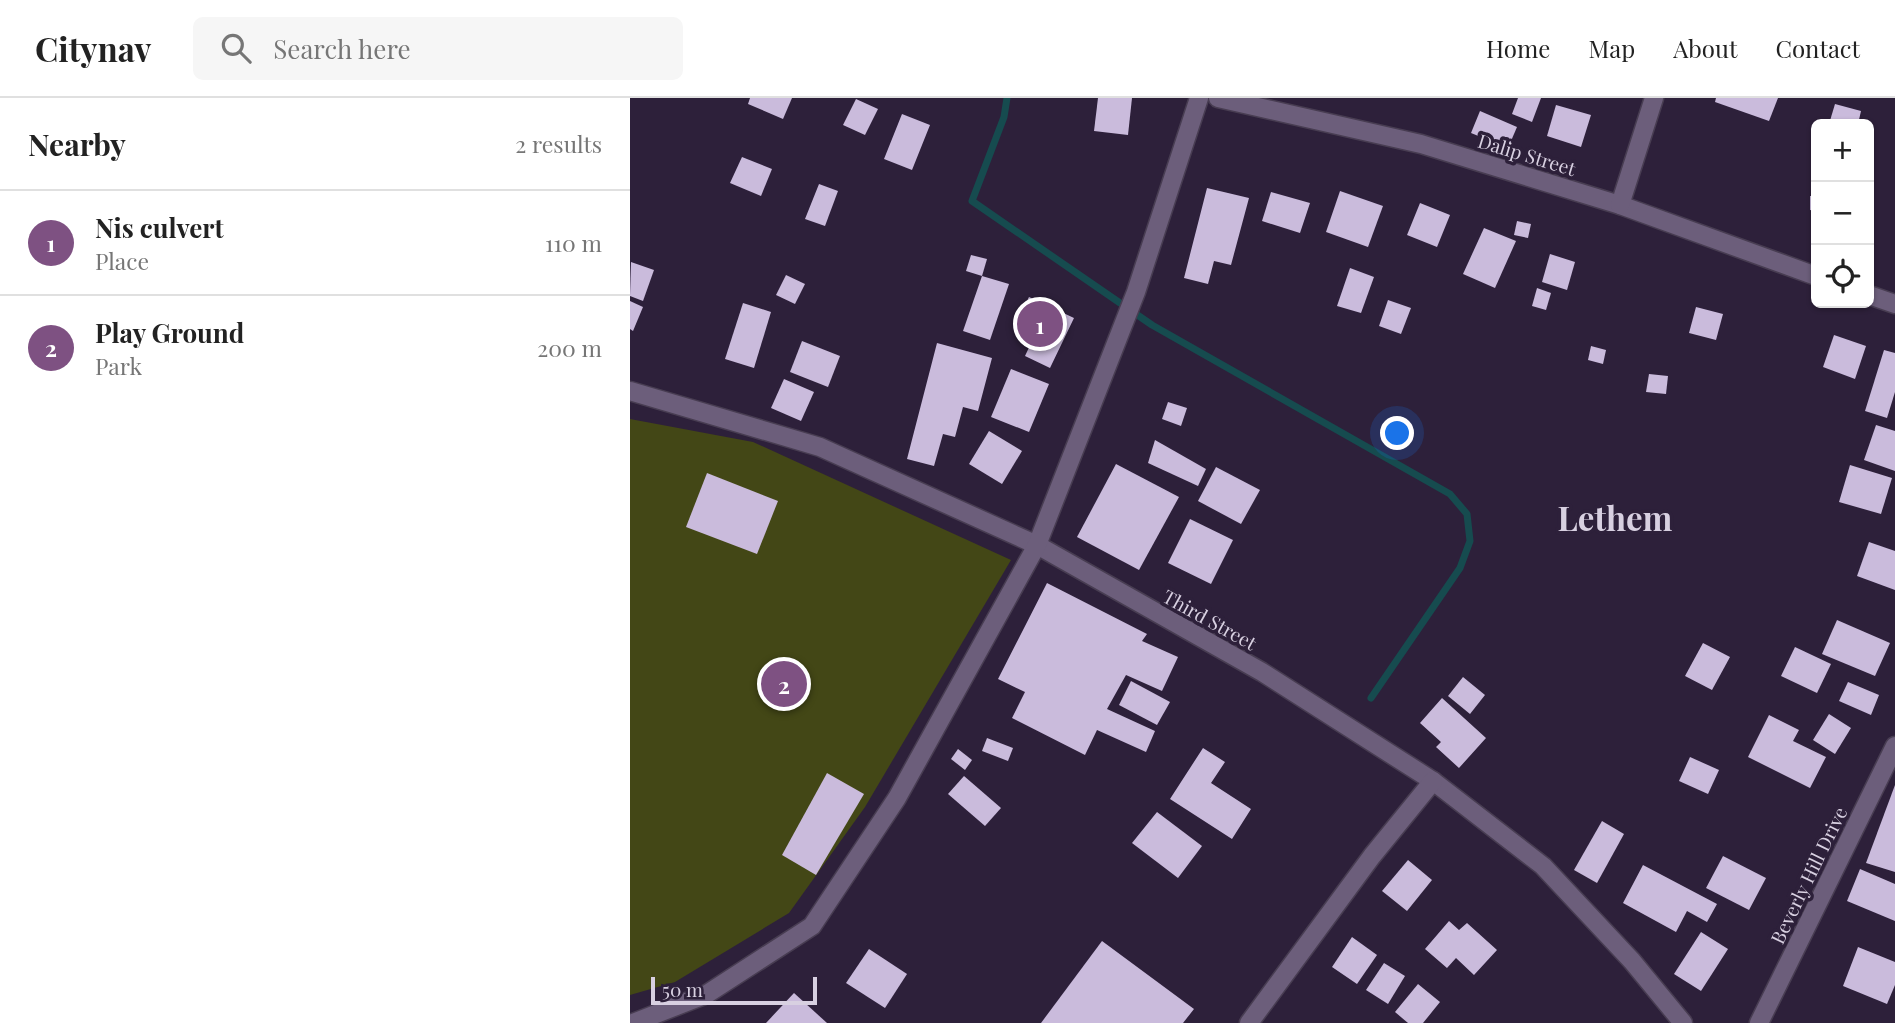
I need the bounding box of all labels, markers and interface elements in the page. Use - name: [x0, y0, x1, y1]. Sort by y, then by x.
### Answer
- search box: [193, 17, 683, 80]
- text: Citynav: [35, 26, 151, 70]
- icon: search: [217, 29, 255, 67]
- text: Search here: [273, 31, 411, 66]
- text: Home: [1486, 32, 1550, 64]
- text: Map: [1588, 32, 1635, 64]
- text: About: [1673, 32, 1737, 64]
- text: Contact: [1775, 32, 1860, 64]
- map controls: [1811, 119, 1874, 308]
- button: +: [1811, 119, 1874, 182]
- text: Nearby: [28, 124, 126, 164]
- street label: Dalip Street: [1475, 127, 1579, 181]
- text: 2 results: [515, 128, 602, 159]
- button: −: [1811, 182, 1874, 245]
- text: Nis culvert: [95, 210, 224, 245]
- text: 1: [47, 227, 55, 258]
- text: 110 m: [545, 227, 602, 258]
- text: Place: [95, 245, 149, 276]
- button: locate: [1811, 245, 1874, 308]
- pin: 1: [1017, 298, 1063, 350]
- text: Play Ground: [95, 315, 244, 350]
- text: 2: [45, 332, 57, 363]
- text: 200 m: [537, 332, 602, 363]
- text: Park: [95, 350, 142, 381]
- your location: [1380, 416, 1414, 450]
- district label: Lethem: [1558, 495, 1673, 539]
- street label: Third Street: [1159, 583, 1262, 656]
- pin: 2: [761, 658, 807, 710]
- street label: Beverly Hill Drive: [1764, 802, 1852, 948]
- scale bar: [651, 974, 817, 1006]
- text: 50 m: [662, 976, 703, 1002]

